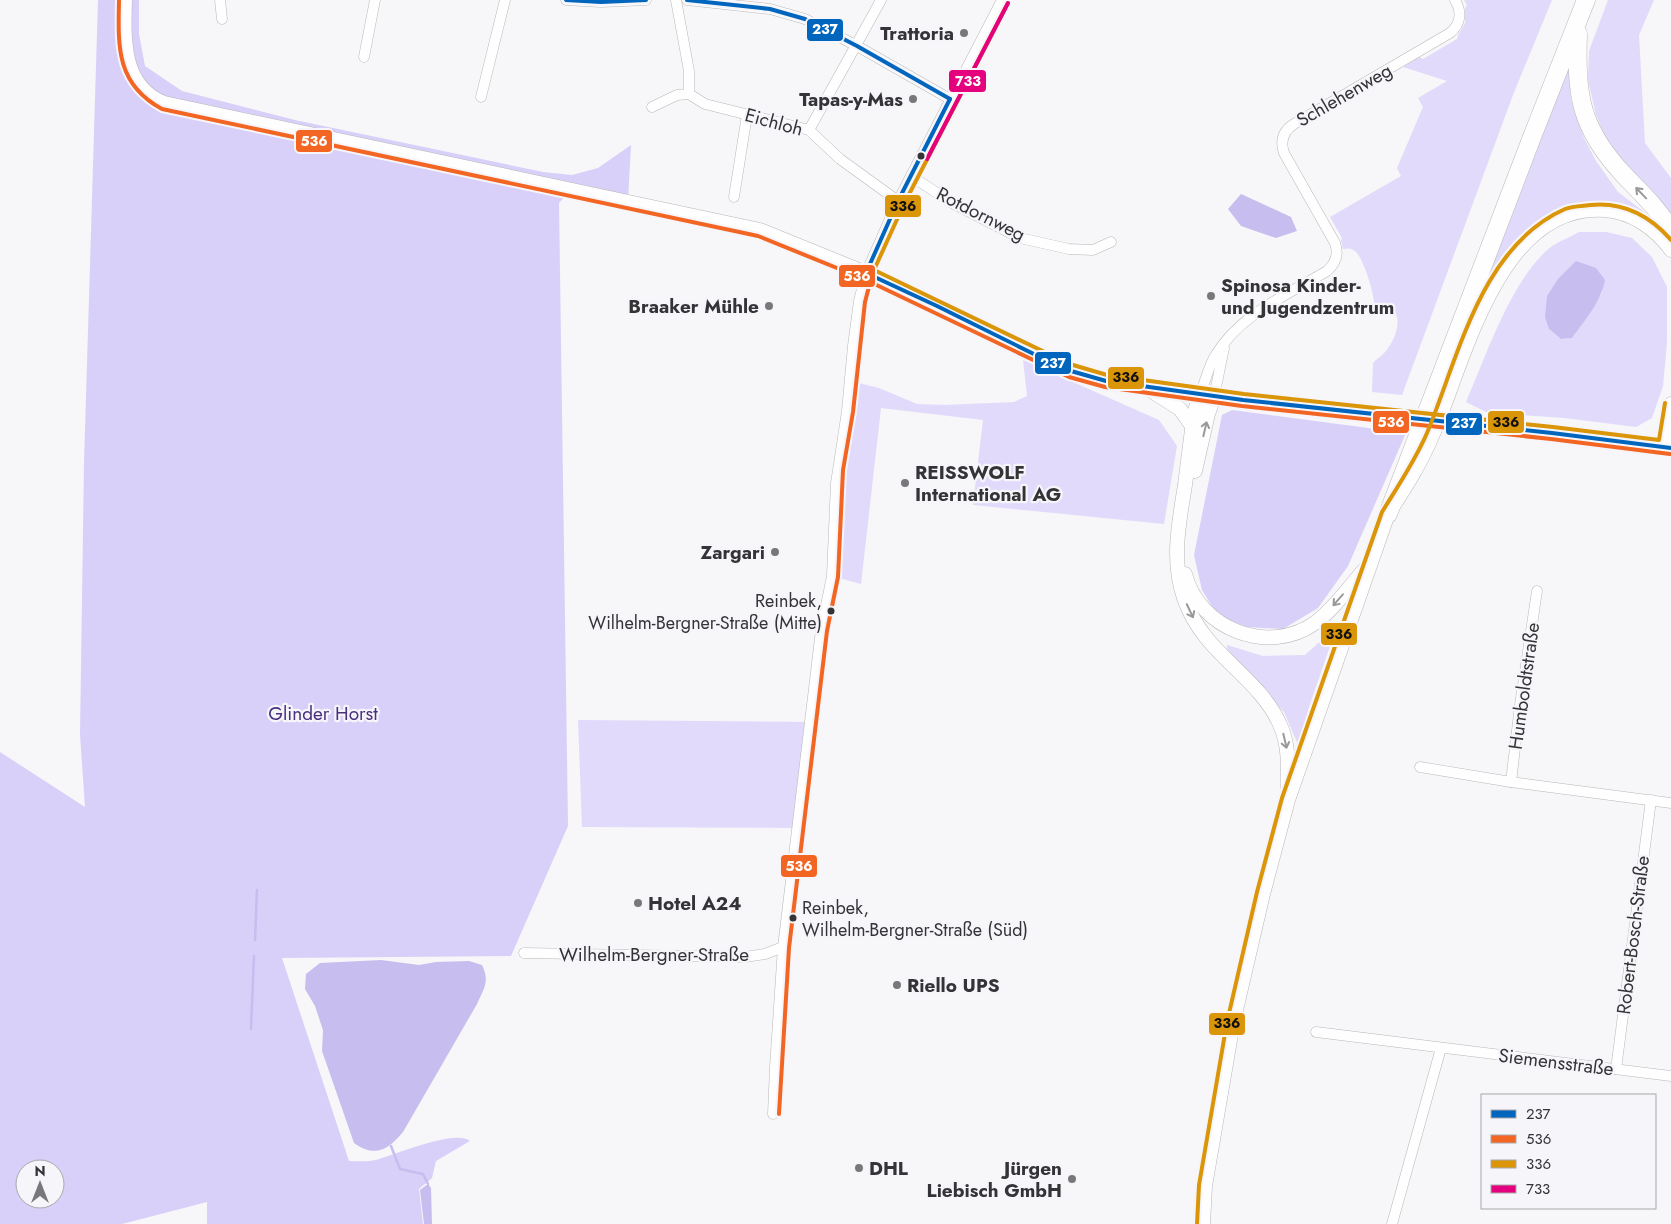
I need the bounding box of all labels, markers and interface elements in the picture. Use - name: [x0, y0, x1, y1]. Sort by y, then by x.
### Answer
- line badge: 237: [806, 18, 844, 42]
- text: 237: [812, 19, 839, 39]
- place label: Trattoria: [880, 20, 954, 47]
- marker: Trattoria: [958, 27, 970, 39]
- street label: Schlehenweg: [1291, 57, 1397, 133]
- line badge: 733: [948, 69, 987, 93]
- text: 733: [955, 71, 981, 91]
- place label: Tapas-y-Mas: [799, 86, 903, 113]
- marker: Tapas-y-Mas: [907, 93, 919, 105]
- street label: Eichloh: [742, 101, 806, 143]
- line badge: 536: [295, 129, 333, 153]
- text: 536: [300, 131, 328, 151]
- unlabelled marker: [916, 151, 926, 161]
- street label: Rotdornweg: [932, 180, 1030, 248]
- one-way arrow: [1635, 186, 1647, 199]
- line badge: 336: [884, 194, 922, 218]
- text: 336: [890, 196, 916, 216]
- line badge: 536: [838, 264, 876, 288]
- text: 536: [843, 266, 871, 286]
- place label: Spinosa Kinder- und Jugendzentrum: [1221, 272, 1394, 321]
- marker: Spinosa Kinder- und Jugendzentrum: [1205, 290, 1217, 302]
- place label: Braaker Mühle: [628, 293, 759, 320]
- marker: Braaker Mühle: [763, 300, 775, 312]
- line badge: 237: [1034, 351, 1072, 375]
- text: 237: [1040, 353, 1067, 373]
- line badge: 336: [1107, 366, 1145, 390]
- text: 336: [1113, 367, 1139, 387]
- line badge: 536: [1372, 410, 1410, 434]
- line badge: 336: [1487, 410, 1525, 434]
- text: 536: [1377, 412, 1405, 432]
- line badge: 237: [1445, 412, 1483, 436]
- text: 336: [1493, 412, 1519, 432]
- text: 237: [1451, 413, 1478, 433]
- one-way arrow: [1201, 421, 1210, 437]
- place label: REISSWOLF International AG: [915, 459, 1061, 508]
- marker: REISSWOLF International AG: [899, 477, 911, 489]
- place label: Zargari: [701, 539, 765, 566]
- marker: Zargari: [769, 546, 781, 558]
- place label: Reinbek, Wilhelm-Bergner-Straße (Mitte): [588, 588, 822, 636]
- one-way arrow: [1333, 593, 1344, 606]
- one-way arrow: [1185, 604, 1195, 619]
- marker: Reinbek, Wilhelm-Bergner-Straße (Mitte): [826, 606, 836, 616]
- street label: Humboldtstraße: [1502, 621, 1546, 751]
- line badge: 336: [1320, 622, 1358, 646]
- text: 336: [1326, 624, 1352, 644]
- park label: Glinder Horst: [268, 700, 378, 727]
- one-way arrow: [1280, 732, 1290, 748]
- line badge: 536: [780, 854, 818, 878]
- street label: Robert-Bosch-Straße: [1610, 854, 1656, 1016]
- text: 536: [785, 856, 813, 876]
- place label: Hotel A24: [648, 890, 742, 917]
- place label: Reinbek, Wilhelm-Bergner-Straße (Süd): [802, 895, 1028, 943]
- marker: Hotel A24: [632, 897, 644, 909]
- marker: Reinbek, Wilhelm-Bergner-Straße (Süd): [788, 913, 798, 923]
- street label: Wilhelm-Bergner-Straße: [559, 941, 749, 968]
- place label: Riello UPS: [907, 972, 1000, 999]
- marker: Riello UPS: [891, 979, 903, 991]
- line badge: 336: [1208, 1012, 1246, 1036]
- text: 336: [1214, 1013, 1240, 1033]
- street label: Siemensstraße: [1497, 1042, 1615, 1082]
- legend: [1481, 1094, 1656, 1209]
- text: 237: [1526, 1103, 1551, 1125]
- text: 536: [1526, 1128, 1551, 1150]
- text: 336: [1526, 1153, 1551, 1175]
- place label: DHL: [869, 1155, 908, 1182]
- place label: Jürgen Liebisch GmbH: [927, 1155, 1062, 1204]
- north arrow: [15, 1159, 65, 1209]
- text: N: [34, 1161, 46, 1181]
- marker: DHL: [853, 1162, 865, 1174]
- marker: Jürgen Liebisch GmbH: [1066, 1173, 1078, 1185]
- text: 733: [1526, 1178, 1550, 1200]

